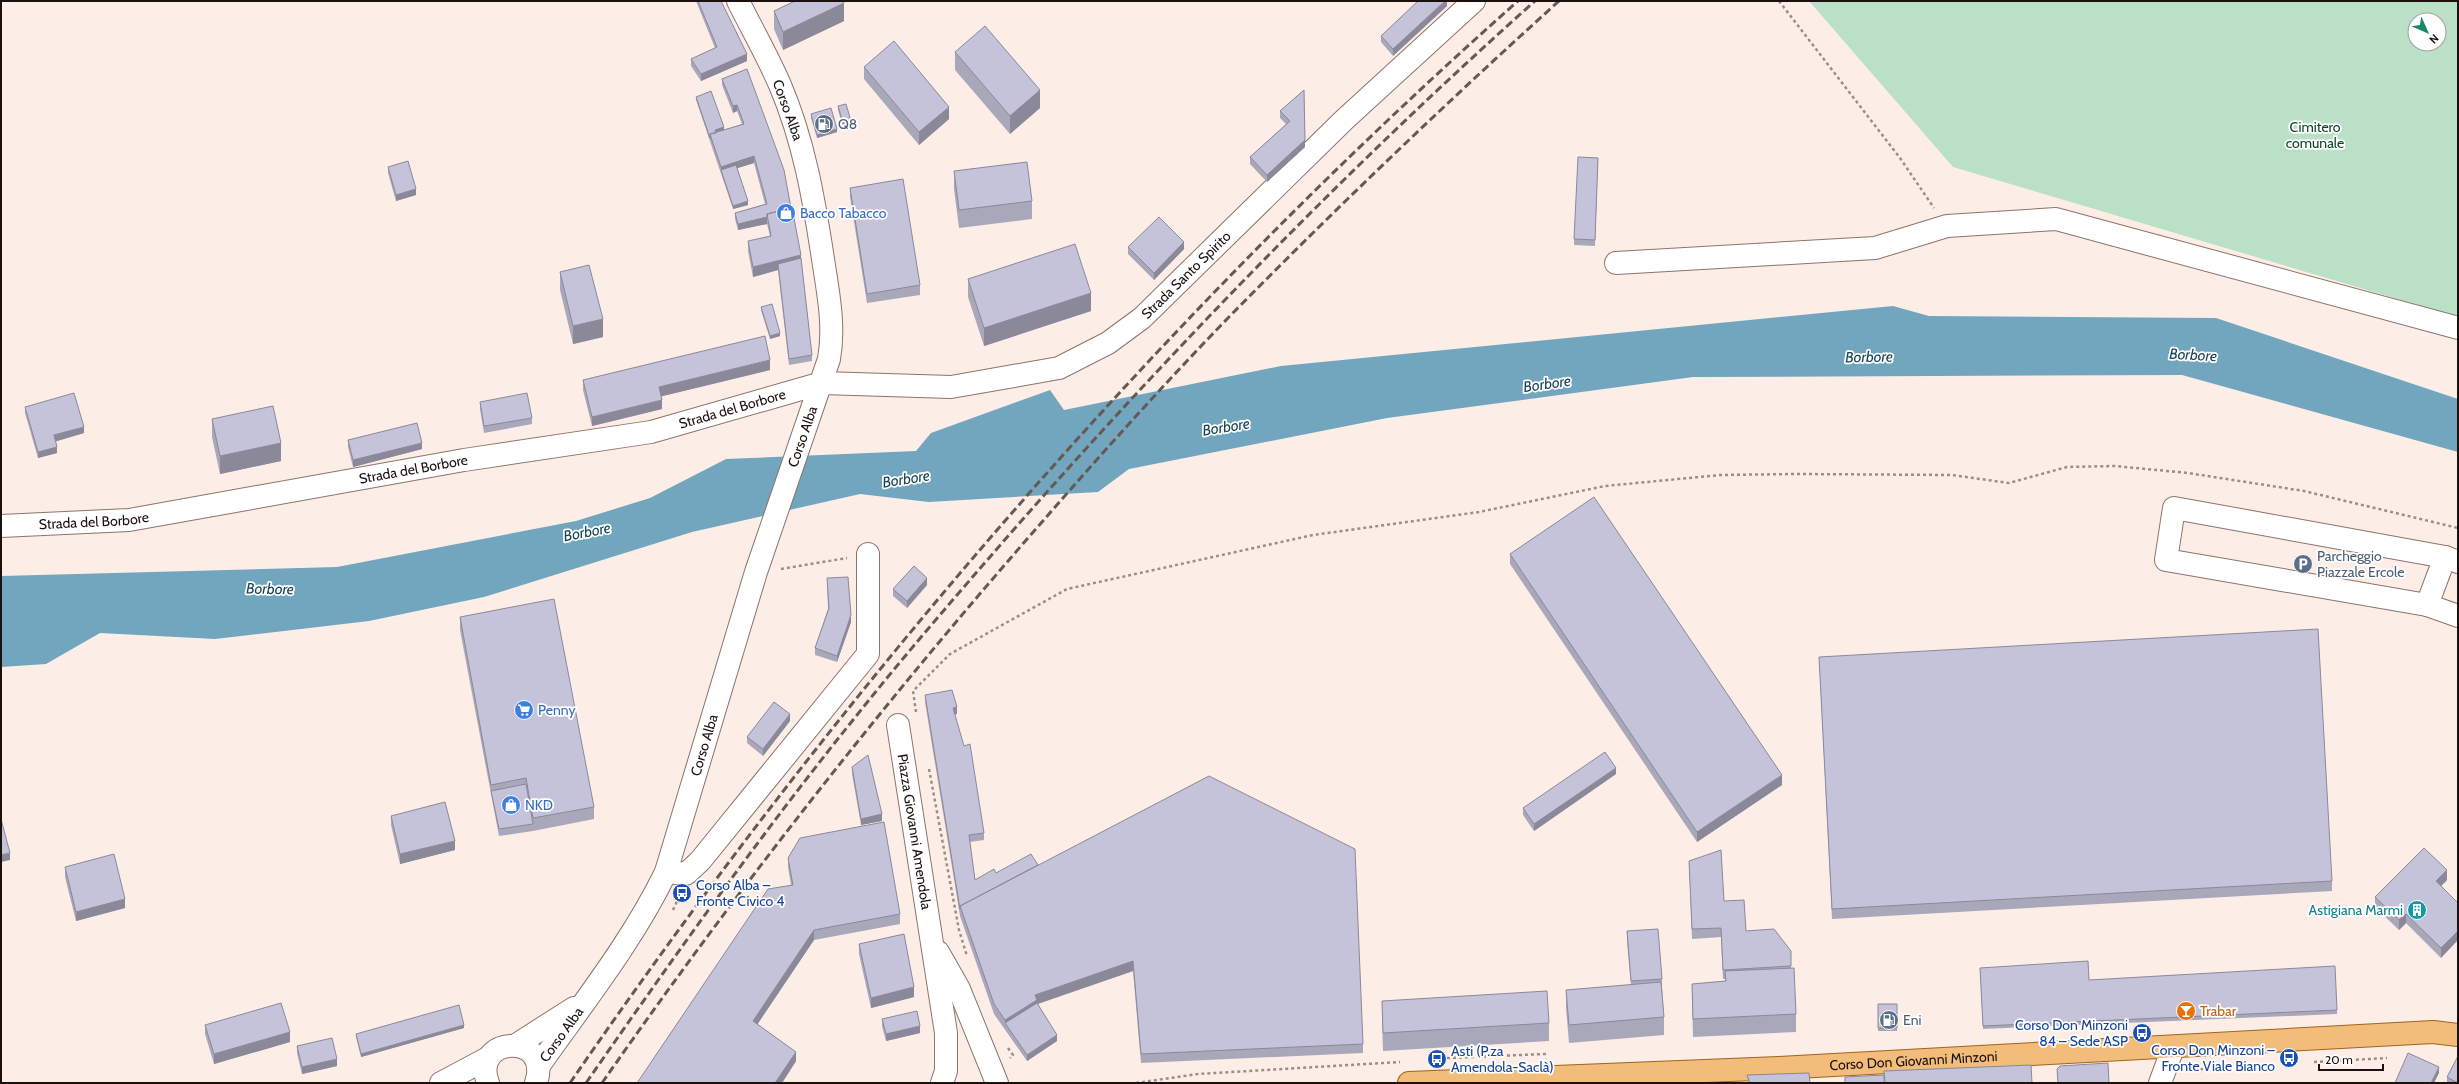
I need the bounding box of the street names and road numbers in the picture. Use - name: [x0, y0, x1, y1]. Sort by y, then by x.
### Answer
- street label: Corso Alba: [769, 77, 807, 143]
- street label: Strada Santo Spirito: [1137, 227, 1235, 323]
- street label: Strada del Borbore: [677, 385, 788, 433]
- street label: Corso Alba: [784, 403, 821, 469]
- street label: Strada del Borbore: [357, 451, 469, 488]
- street label: Strada del Borbore: [38, 508, 150, 533]
- street label: Corso Alba: [686, 712, 722, 778]
- street label: Piazza Giovanni Amendola: [894, 753, 936, 911]
- street label: Corso Alba: [535, 1003, 587, 1066]
- street label: Corso Don Giovanni Minzoni: [1829, 1047, 1998, 1074]

